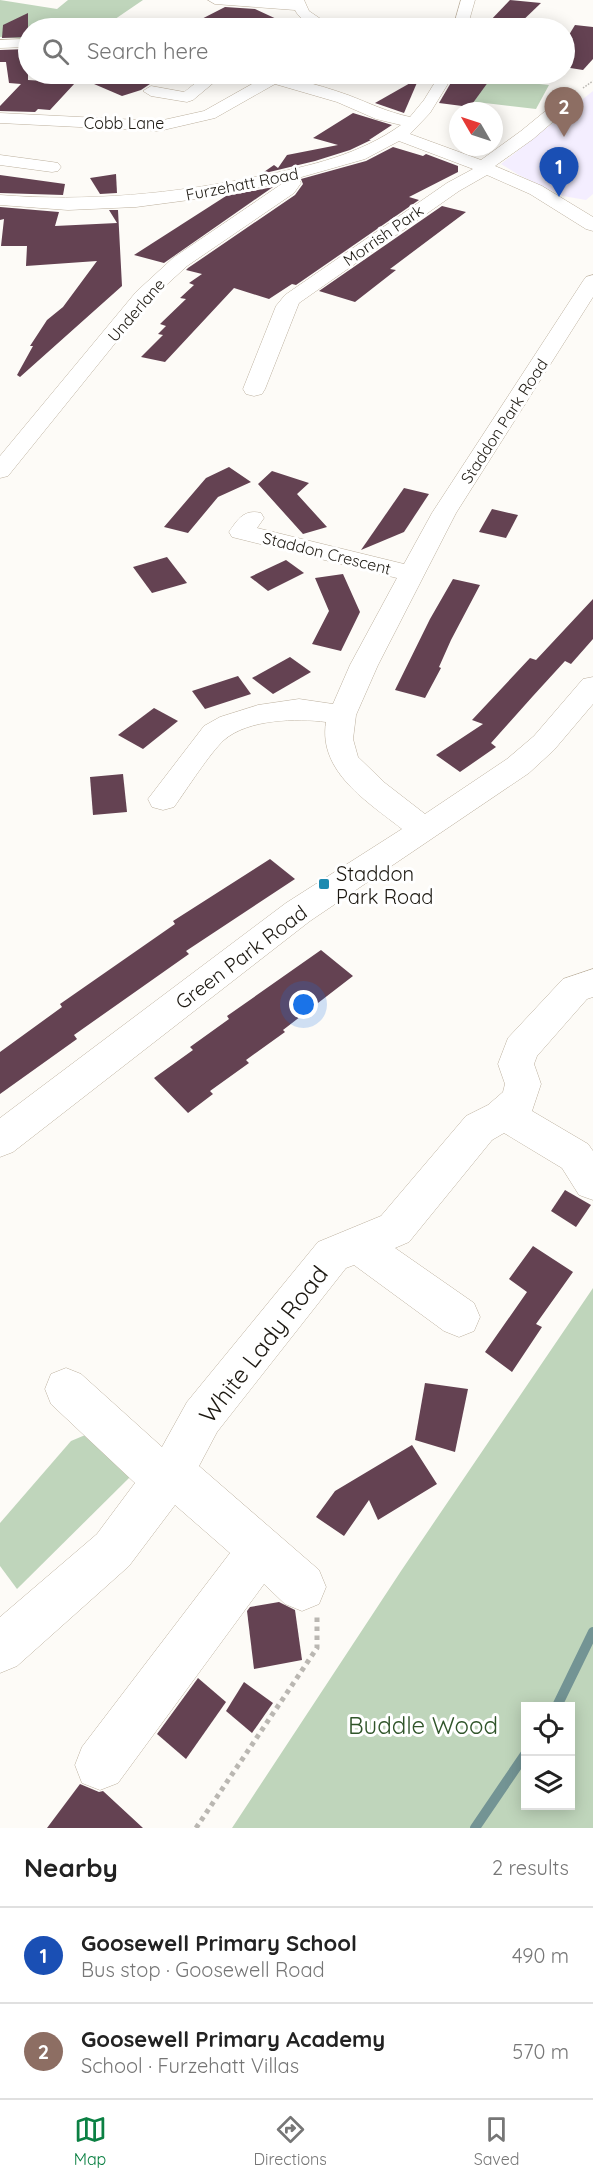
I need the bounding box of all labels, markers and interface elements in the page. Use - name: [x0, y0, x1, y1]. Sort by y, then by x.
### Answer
- search box: [18, 18, 575, 84]
- icon: search: [39, 35, 72, 68]
- text: Search here: [87, 37, 208, 65]
- pin: 2: [544, 88, 584, 137]
- north arrow: [449, 102, 503, 156]
- street label: Cobb Lane: [84, 113, 164, 133]
- pin: 1: [540, 148, 578, 197]
- street label: Furzehatt Road: [184, 163, 300, 205]
- street label: Morrish Park: [339, 200, 427, 270]
- street label: Underlane: [103, 274, 169, 346]
- street label: Staddon Park Road: [456, 355, 552, 487]
- street label: Staddon Crescent: [261, 527, 393, 579]
- place label: Staddon Park Road: [336, 861, 433, 909]
- marker: Staddon Park Road: [317, 877, 331, 891]
- street label: Green Park Road: [170, 899, 312, 1015]
- your location: [289, 990, 318, 1019]
- street label: White Lady Road: [192, 1259, 334, 1429]
- map controls: [521, 1702, 575, 1810]
- button: locate: [521, 1702, 575, 1756]
- park label: Buddle Wood: [348, 1710, 498, 1740]
- button: layers: [521, 1756, 575, 1810]
- text: Nearby: [24, 1851, 118, 1884]
- text: 2 results: [492, 1855, 569, 1880]
- text: Goosewell Primary School: [81, 1929, 357, 1957]
- text: 1: [40, 1943, 47, 1968]
- text: 490 m: [512, 1943, 569, 1968]
- text: Bus stop · Goosewell Road: [81, 1957, 325, 1982]
- text: Goosewell Primary Academy: [81, 2025, 385, 2053]
- text: 2: [38, 2039, 49, 2064]
- text: 570 m: [512, 2039, 569, 2064]
- text: School · Furzehatt Villas: [81, 2053, 299, 2078]
- tab: Map: [74, 2113, 107, 2169]
- tab: Directions: [254, 2113, 327, 2169]
- tab: Saved: [474, 2113, 519, 2169]

